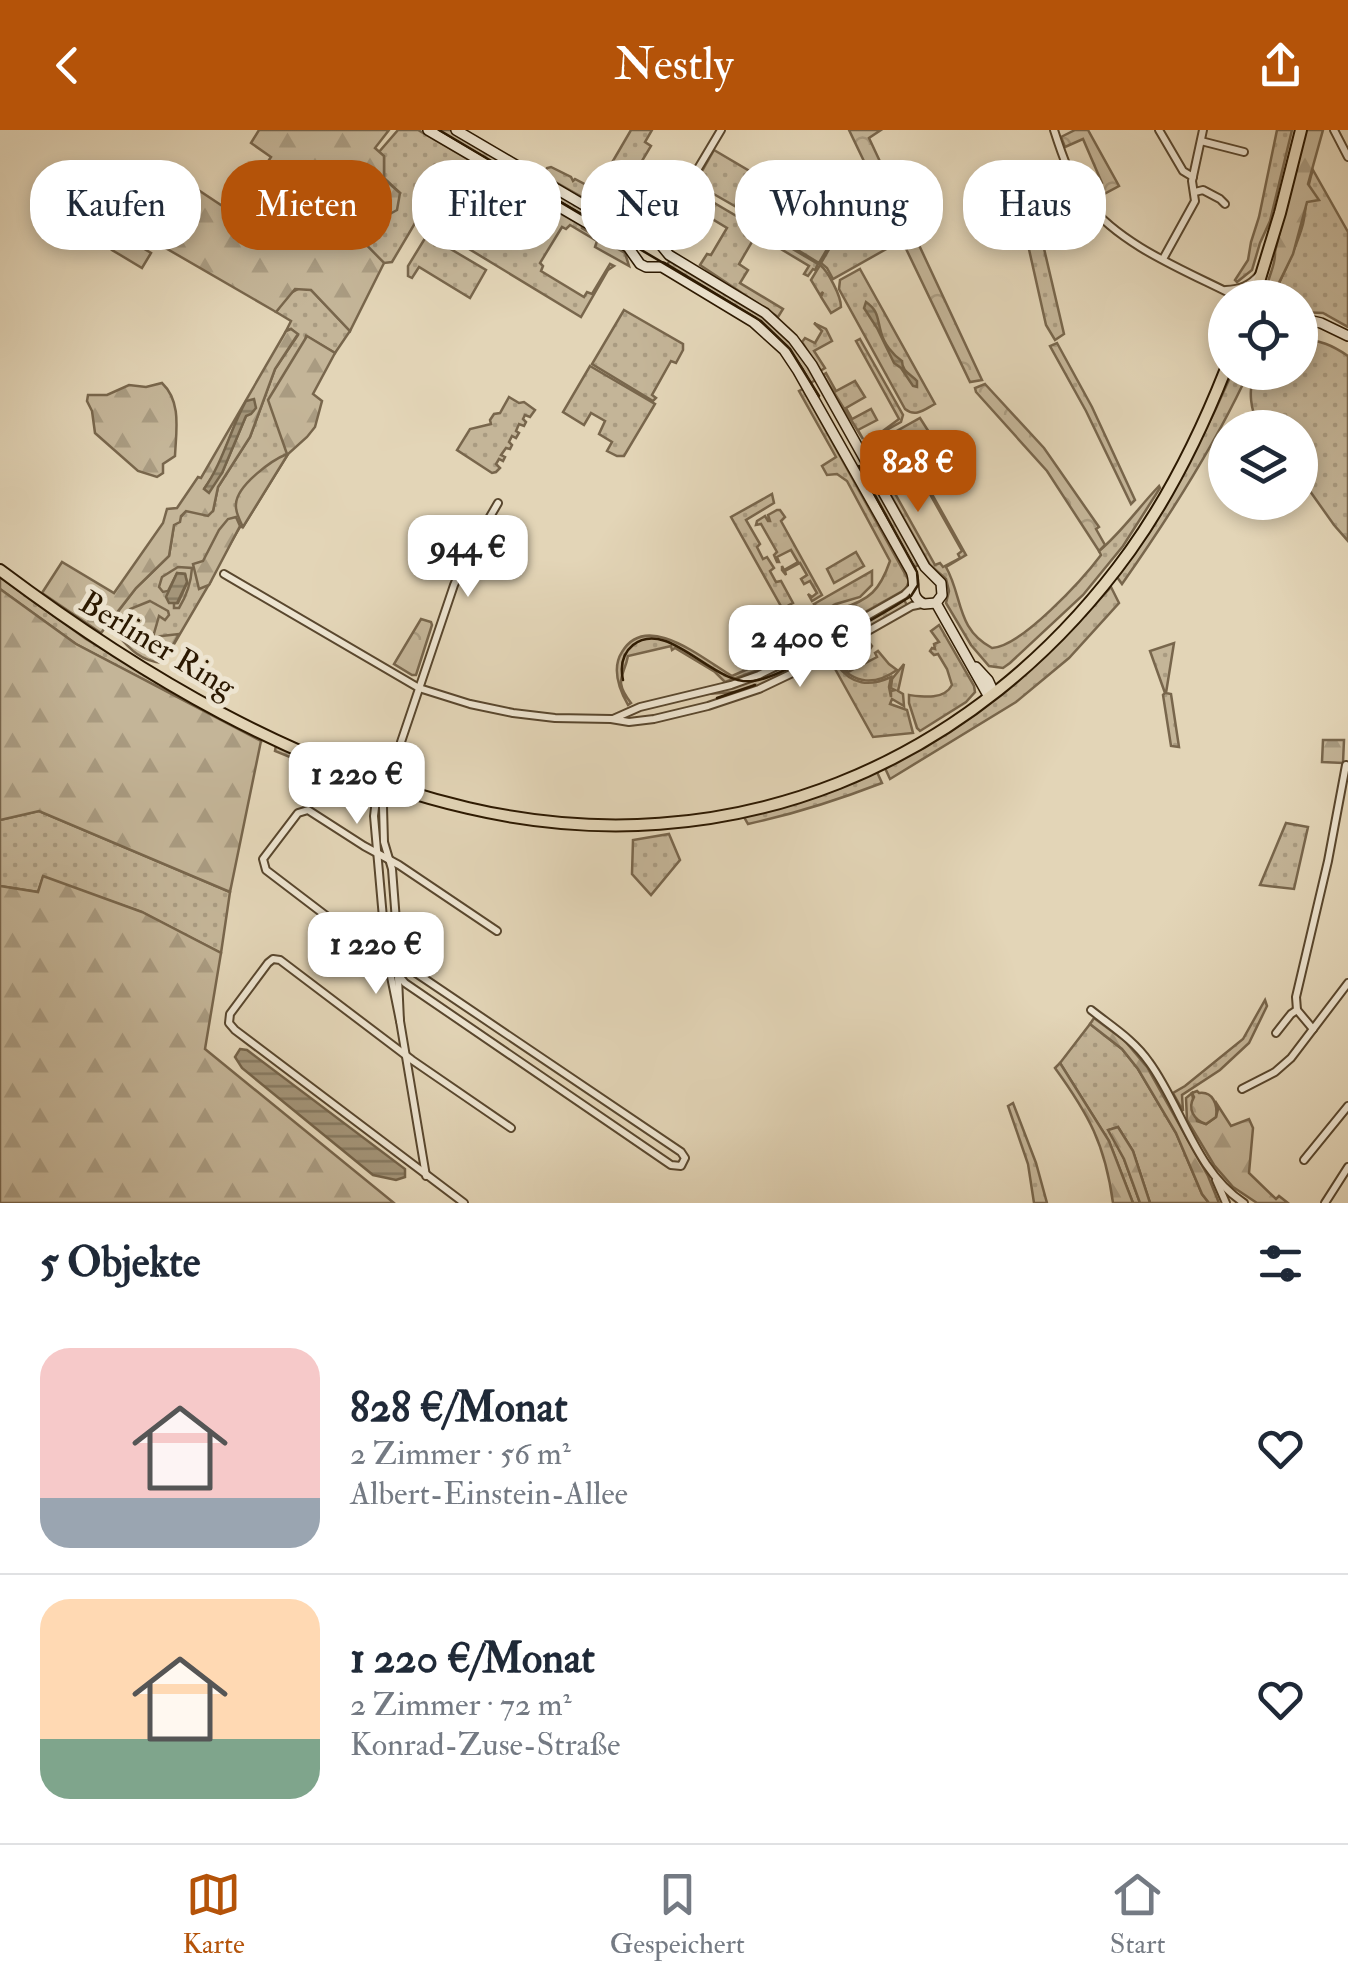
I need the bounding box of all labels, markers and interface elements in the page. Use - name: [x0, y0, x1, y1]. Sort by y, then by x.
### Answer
- text: Nestly: [614, 37, 734, 93]
- icon: back: [40, 38, 95, 93]
- icon: share: [1253, 38, 1308, 93]
- chip: Kaufen: [30, 160, 201, 250]
- chip: Mieten: [221, 160, 392, 250]
- chip: Filter: [412, 160, 561, 250]
- chip: Neu: [581, 160, 715, 250]
- chip: Wohnung: [735, 160, 943, 250]
- chip: Haus: [963, 160, 1106, 250]
- map controls: [1208, 280, 1318, 520]
- button: locate: [1208, 280, 1318, 390]
- button: layers: [1208, 410, 1318, 520]
- pin: 828 €: [848, 430, 988, 515]
- text: 828 €: [882, 442, 954, 482]
- pin: 944 €: [398, 515, 538, 600]
- text: 944 €: [430, 527, 506, 567]
- street label: Berliner Ring: [72, 583, 244, 708]
- pin: 2 400 €: [708, 605, 892, 690]
- text: 2 400 €: [751, 617, 849, 657]
- pin: 1 220 €: [265, 742, 449, 827]
- text: 1 220 €: [311, 754, 403, 794]
- pin: 1 220 €: [284, 912, 468, 997]
- text: 1 220 €: [330, 924, 422, 964]
- icon: filters: [1253, 1236, 1308, 1291]
- text: 5 Objekte: [40, 1237, 200, 1289]
- text: 828 €/Monat: [350, 1382, 568, 1434]
- icon: home: [120, 1388, 240, 1508]
- icon: heart: [1253, 1421, 1308, 1476]
- text: 2 Zimmer · 56 m²: [350, 1434, 571, 1474]
- text: Albert-Einstein-Allee: [350, 1474, 628, 1514]
- text: 1 220 €/Monat: [350, 1633, 595, 1685]
- icon: home: [120, 1639, 240, 1759]
- icon: heart: [1253, 1672, 1308, 1727]
- text: 2 Zimmer · 72 m²: [350, 1685, 572, 1725]
- text: Konrad-Zuse-Straße: [350, 1725, 620, 1765]
- tab: Karte: [182, 1867, 245, 1962]
- tab: Gespeichert: [610, 1867, 745, 1962]
- tab: Start: [1110, 1867, 1166, 1962]

